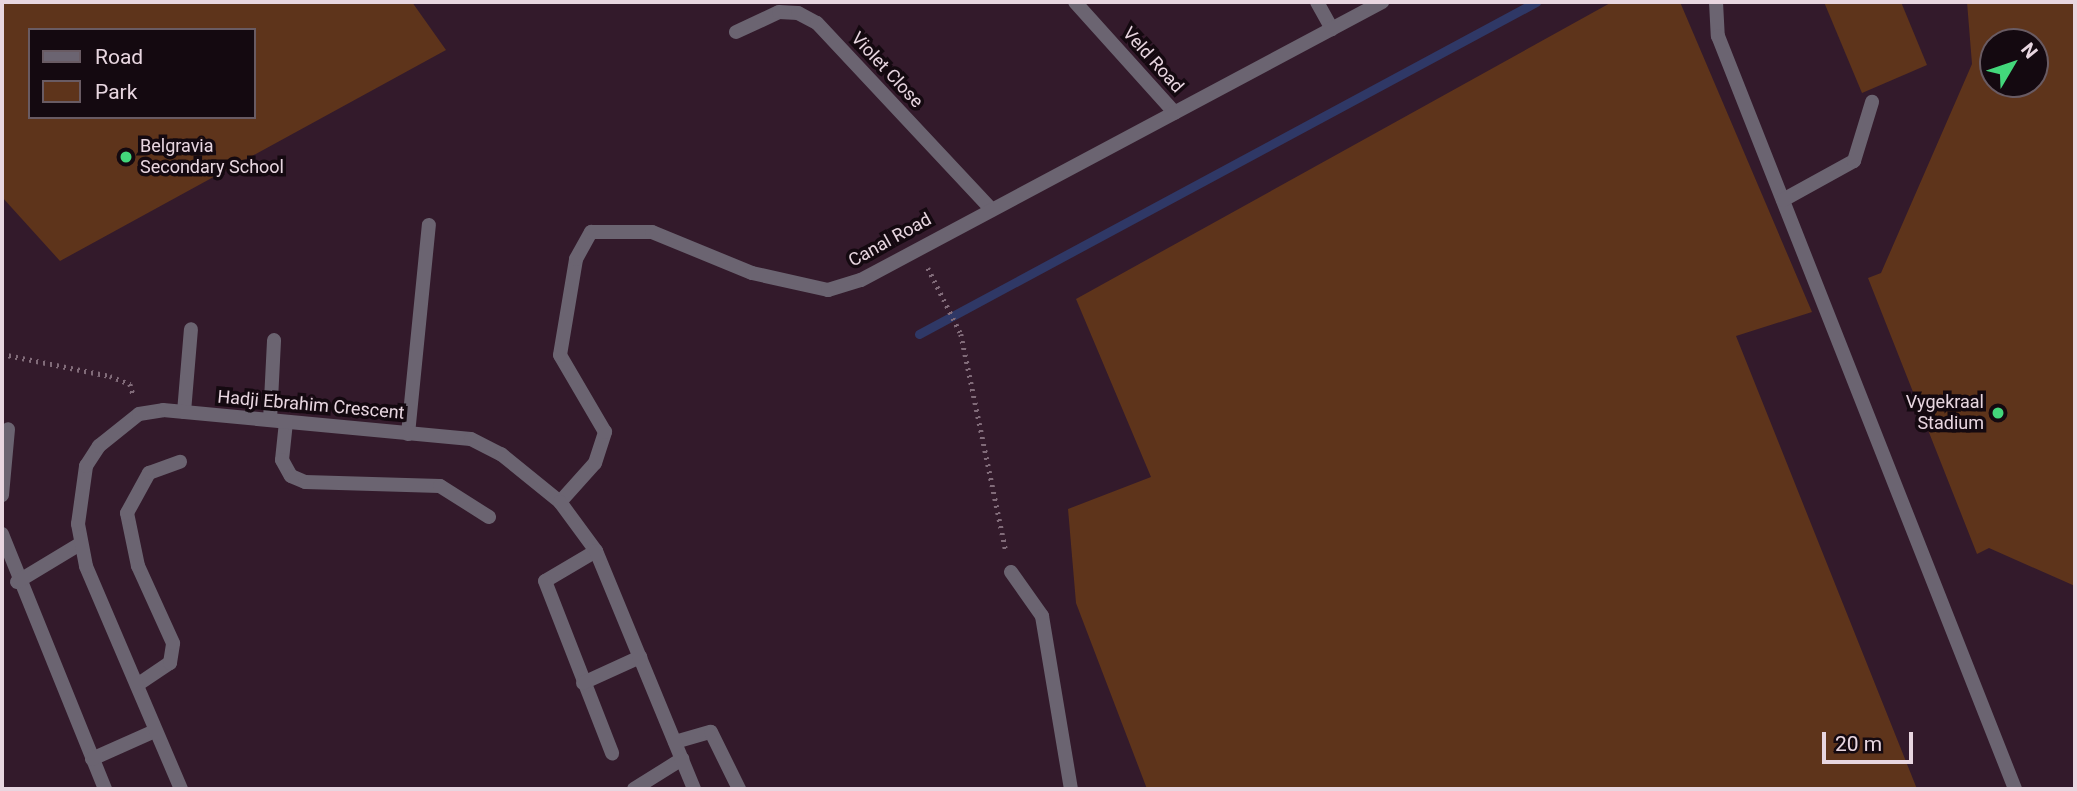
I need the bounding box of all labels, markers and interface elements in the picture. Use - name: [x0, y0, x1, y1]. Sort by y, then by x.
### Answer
- street label: Veld Road: [1118, 23, 1188, 97]
- legend: [28, 28, 256, 119]
- street label: Violet Close: [847, 28, 927, 112]
- north arrow: [1979, 28, 2049, 98]
- text: N: [2016, 38, 2042, 63]
- text: Road: [95, 45, 143, 69]
- text: Park: [95, 80, 137, 104]
- place label: Belgravia Secondary School: [140, 136, 284, 178]
- marker: Belgravia Secondary School: [118, 149, 134, 165]
- street label: Canal Road: [845, 208, 935, 272]
- street label: Hadji Ebrahim Crescent: [217, 386, 405, 424]
- place label: Vygekraal Stadium: [1906, 392, 1984, 434]
- marker: Vygekraal Stadium: [1990, 405, 2006, 421]
- scale bar: [1825, 718, 1916, 762]
- text: 20 m: [1835, 732, 1882, 756]

